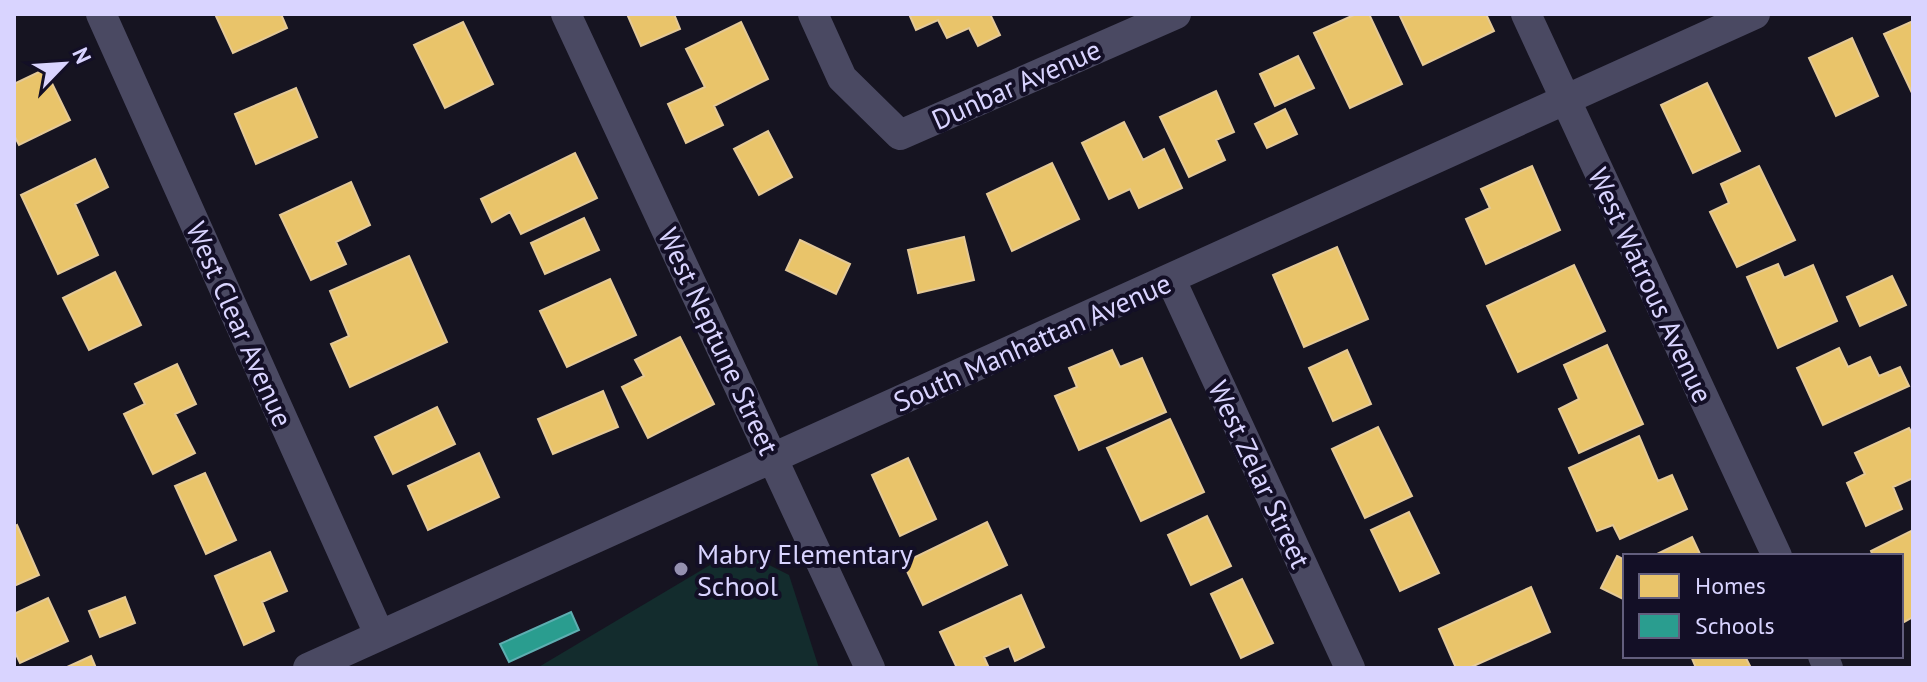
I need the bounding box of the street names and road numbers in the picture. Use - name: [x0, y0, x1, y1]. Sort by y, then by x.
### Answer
- street label: Dunbar Avenue: [926, 30, 1106, 138]
- street label: West Watrous Avenue: [1580, 161, 1722, 409]
- street label: West Clear Avenue: [178, 216, 302, 432]
- street label: West Neptune Street: [650, 222, 788, 461]
- street label: South Manhattan Avenue: [887, 264, 1177, 420]
- street label: West Zelar Street: [1200, 374, 1320, 574]

